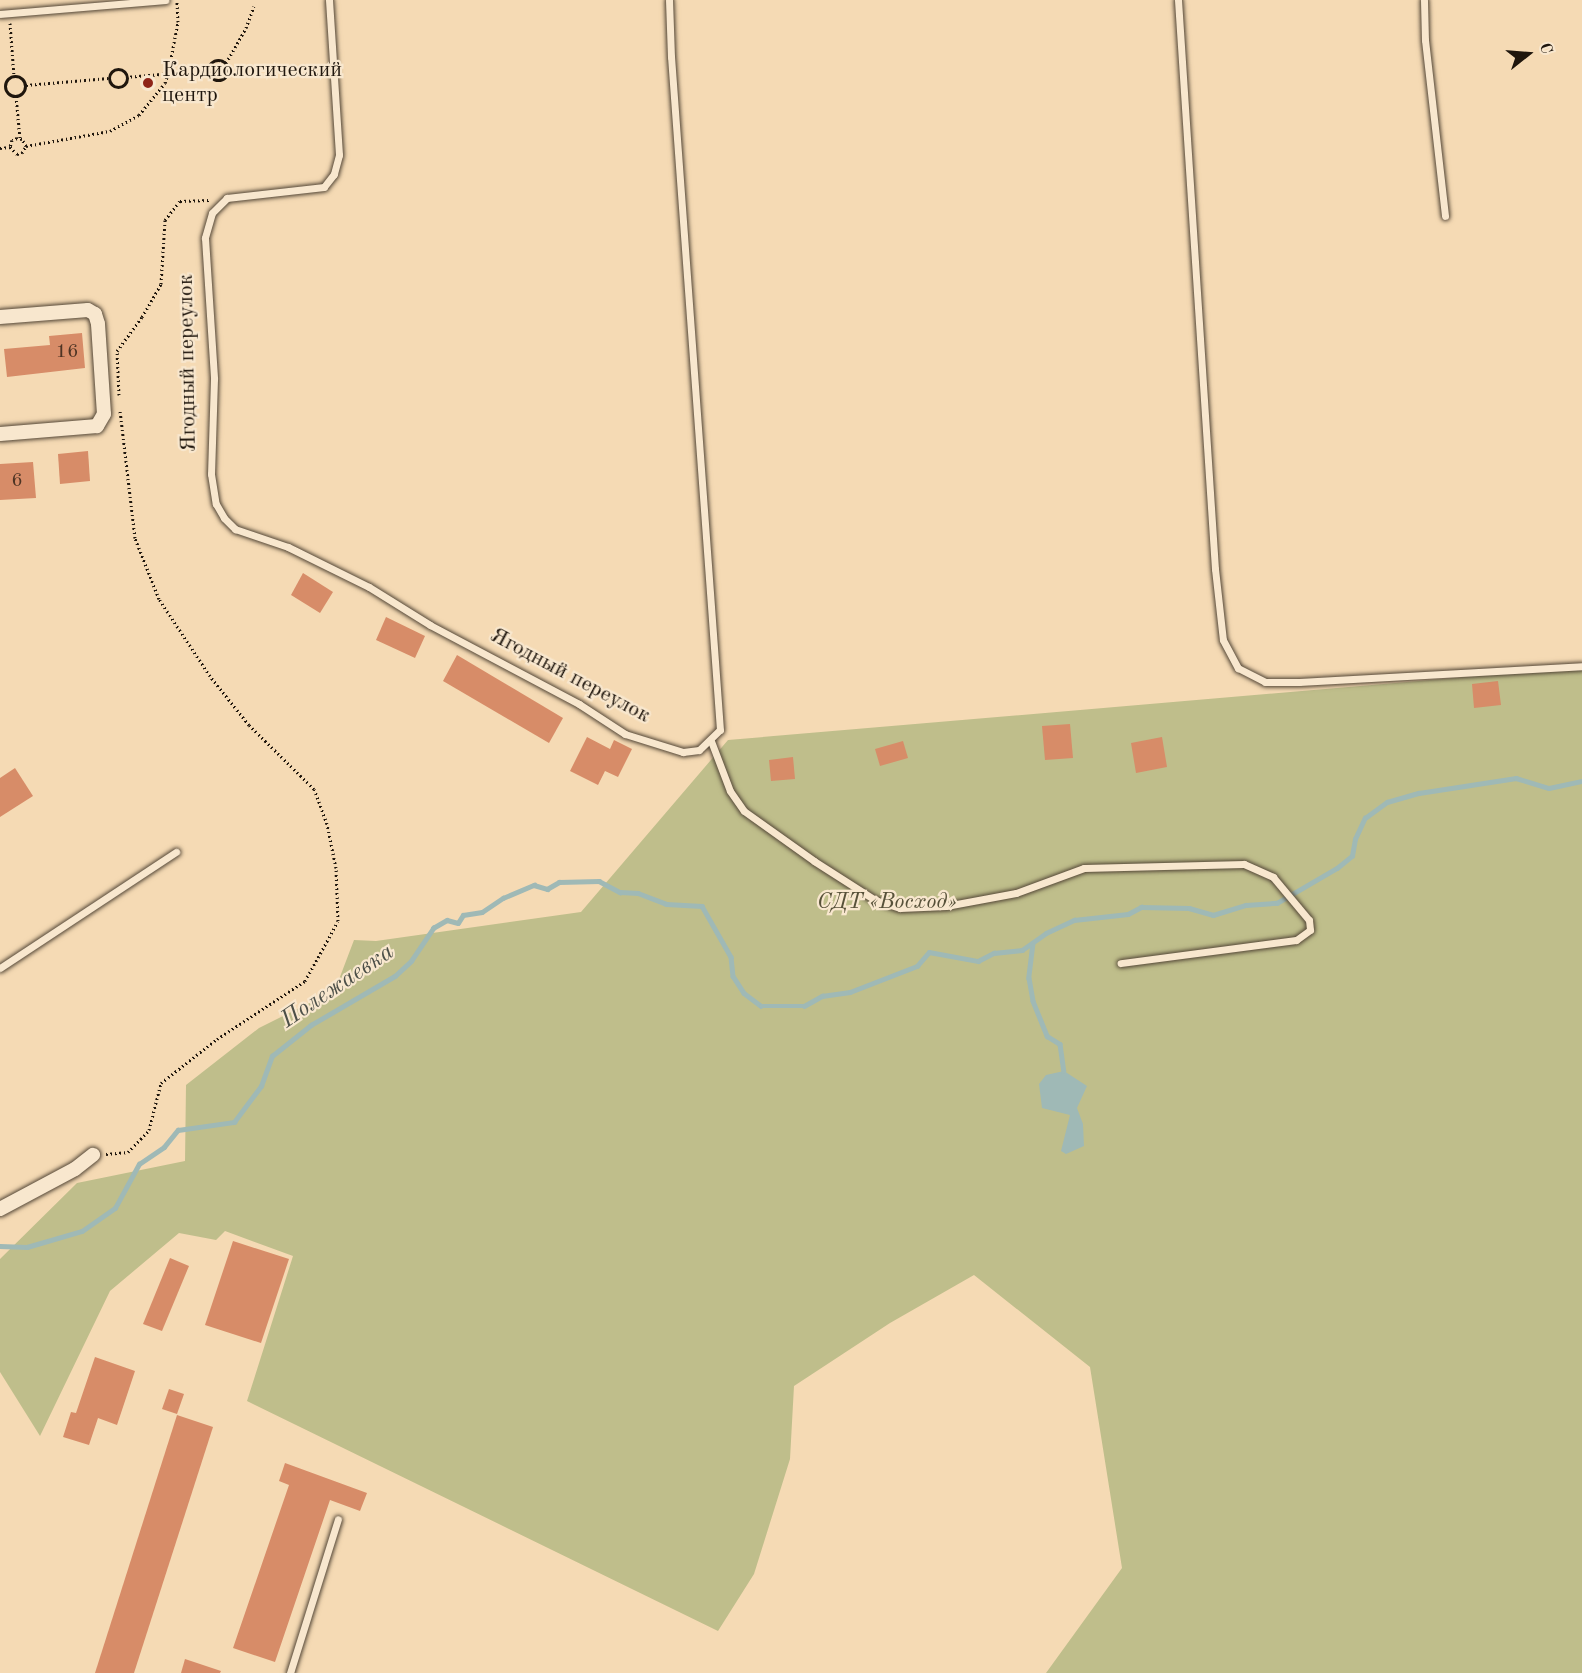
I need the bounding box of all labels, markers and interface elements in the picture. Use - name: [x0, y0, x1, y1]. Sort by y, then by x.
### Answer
- north arrow: [1498, 24, 1558, 84]
- text: С: [1536, 41, 1554, 56]
- place label: Кардиологический центр: [162, 57, 342, 108]
- marker: Кардиологический центр: [139, 74, 157, 92]
- street label: Ягодный переулок: [173, 274, 203, 452]
- house number: 16: [55, 340, 79, 364]
- house number: 6: [11, 469, 23, 493]
- street label: Ягодный переулок: [485, 623, 655, 729]
- park label: СДТ «Восход»: [817, 890, 957, 916]
- water label: Полежаевка: [276, 938, 400, 1036]

